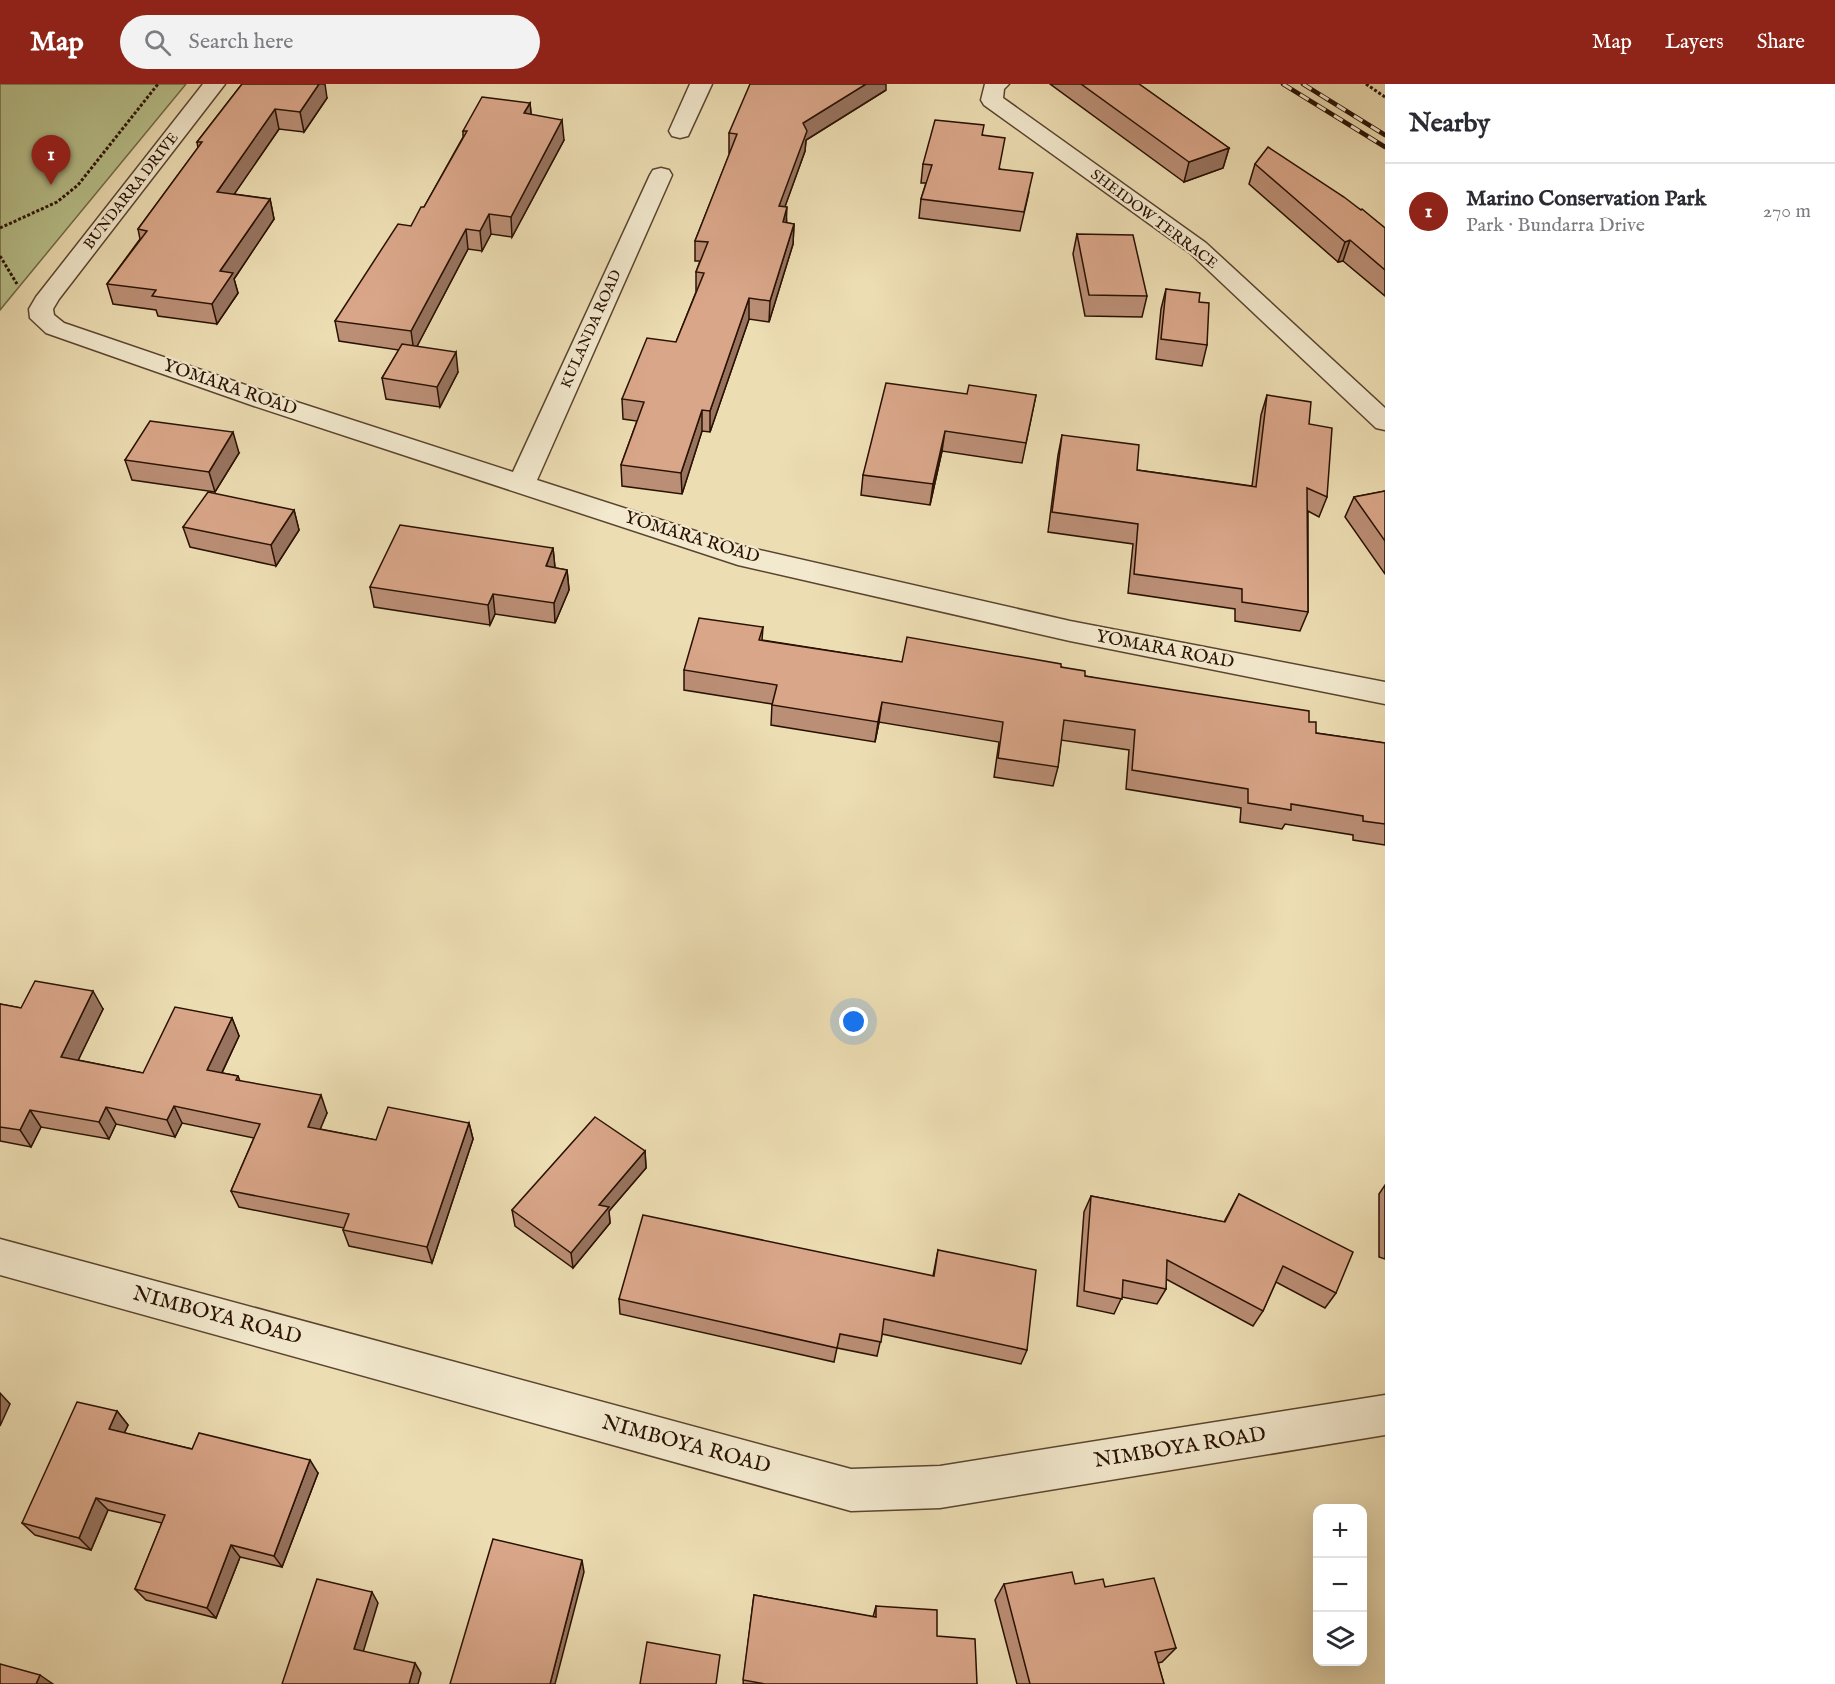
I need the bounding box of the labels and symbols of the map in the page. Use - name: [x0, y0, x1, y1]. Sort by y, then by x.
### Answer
- street label: BUNDARRA DRIVE: [79, 129, 183, 253]
- pin: 1: [32, 135, 70, 185]
- street label: SHEIDOW TERRACE: [1087, 165, 1221, 273]
- street label: KULANDA ROAD: [556, 267, 626, 391]
- street label: YOMARA ROAD: [160, 354, 300, 422]
- street label: YOMARA ROAD: [622, 507, 762, 569]
- street label: YOMARA ROAD: [1094, 625, 1236, 675]
- your location: [839, 1007, 868, 1036]
- street label: NIMBOYA ROAD: [130, 1280, 304, 1352]
- street label: NIMBOYA ROAD: [599, 1409, 773, 1481]
- street label: NIMBOYA ROAD: [1092, 1421, 1268, 1475]

